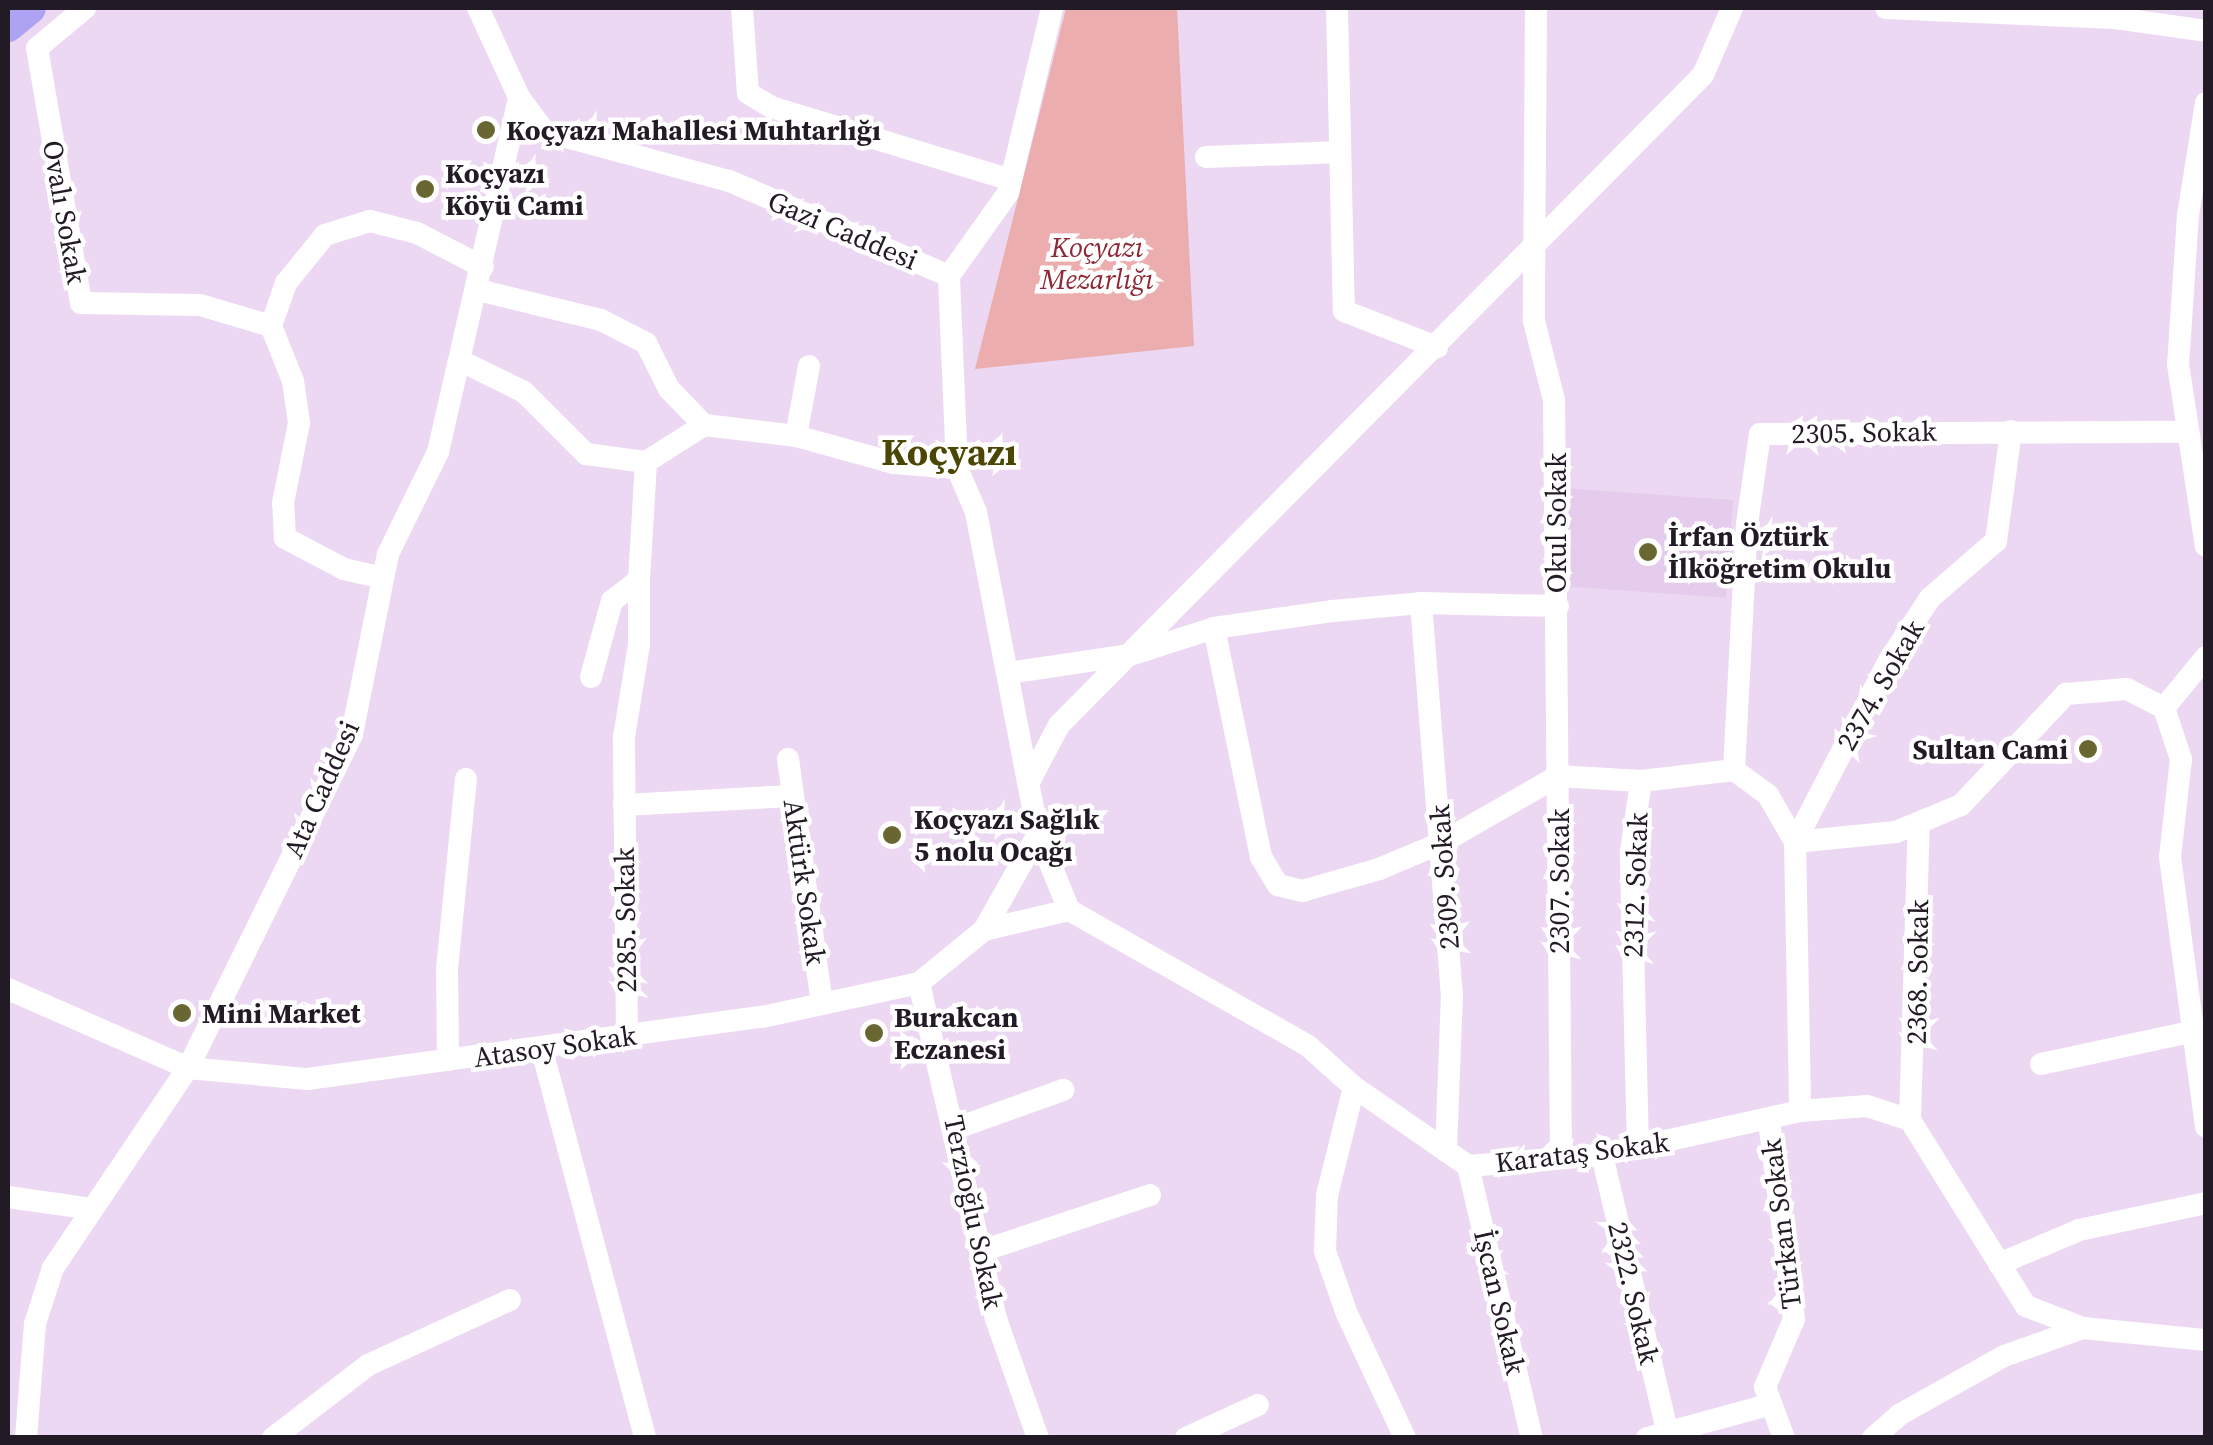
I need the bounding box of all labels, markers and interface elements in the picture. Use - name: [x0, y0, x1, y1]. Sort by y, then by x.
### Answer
- place label: Koçyazı Mahallesi Muhtarlığı: [506, 113, 881, 147]
- marker: Koçyazı Mahallesi Muhtarlığı: [475, 119, 497, 141]
- street label: Ovalı Sokak: [36, 138, 94, 286]
- place label: Koçyazı Köyü Cami: [445, 156, 584, 222]
- marker: Koçyazı Köyü Cami: [414, 178, 436, 200]
- street label: Gazi Caddesi: [763, 183, 923, 277]
- park label: Koçyazı Mezarlığı: [1040, 230, 1154, 296]
- street label: 2305. Sokak: [1791, 414, 1937, 450]
- district label: Koçyazı: [881, 430, 1017, 476]
- street label: Okul Sokak: [1539, 453, 1573, 593]
- place label: İrfan Öztürk İlköğretim Okulu: [1668, 519, 1891, 585]
- marker: İrfan Öztürk İlköğretim Okulu: [1637, 541, 1659, 563]
- street label: 2374. Sokak: [1829, 614, 1931, 756]
- street label: Ata Caddesi: [276, 715, 366, 863]
- place label: Sultan Cami: [1913, 732, 2068, 766]
- marker: Sultan Cami: [2077, 738, 2099, 760]
- street label: Aktürk Sokak: [777, 797, 833, 967]
- place label: Koçyazı Sağlık 5 nolu Ocağı: [914, 802, 1099, 868]
- street label: 2309. Sokak: [1422, 803, 1466, 951]
- street label: 2307. Sokak: [1542, 808, 1576, 954]
- street label: 2312. Sokak: [1616, 812, 1654, 958]
- marker: Koçyazı Sağlık 5 nolu Ocağı: [879, 822, 905, 848]
- street label: 2285. Sokak: [607, 847, 643, 993]
- street label: 2368. Sokak: [1899, 899, 1935, 1045]
- place label: Mini Market: [202, 996, 361, 1030]
- place label: Burakcan Eczanesi: [894, 1000, 1018, 1066]
- marker: Mini Market: [171, 1002, 193, 1024]
- street label: Atasoy Sokak: [472, 1018, 638, 1074]
- marker: Burakcan Eczanesi: [863, 1022, 885, 1044]
- street label: Terzioğlu Sokak: [937, 1112, 1011, 1312]
- street label: Karataş Sokak: [1493, 1125, 1671, 1179]
- street label: Türkan Sokak: [1754, 1137, 1808, 1311]
- street label: 2322. Sokak: [1601, 1218, 1667, 1368]
- street label: İşcan Sokak: [1467, 1226, 1533, 1378]

